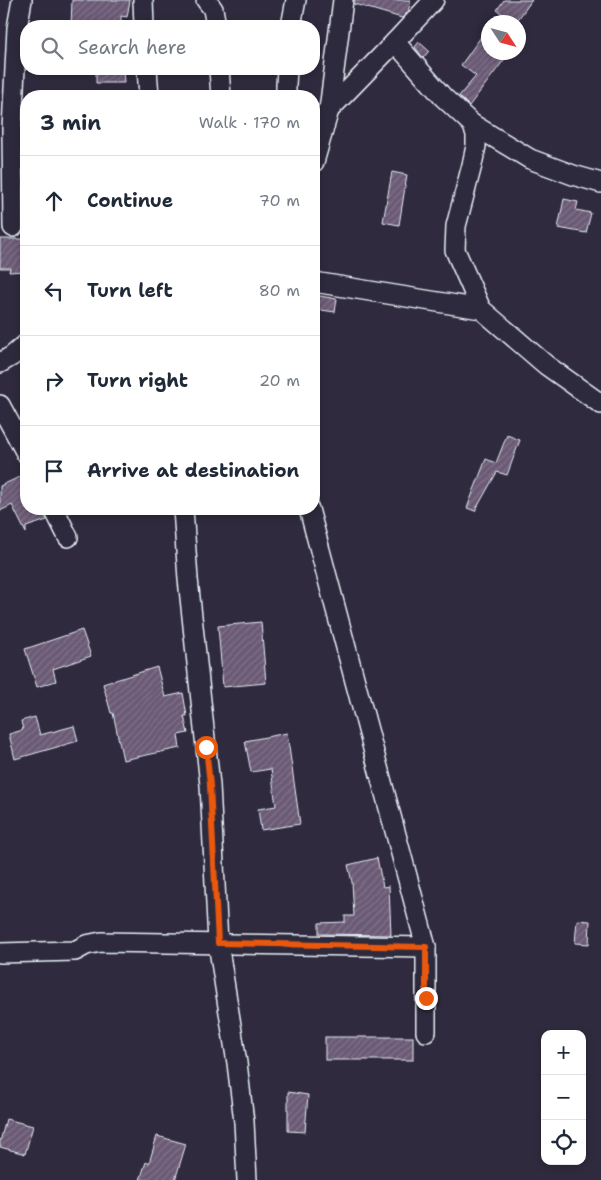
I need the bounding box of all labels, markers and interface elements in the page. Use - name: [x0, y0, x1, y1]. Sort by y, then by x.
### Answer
- north arrow: [481, 15, 526, 60]
- search box: [20, 20, 320, 75]
- icon: search: [38, 34, 66, 62]
- text: Search here: [78, 35, 187, 60]
- text: 3 min: [40, 109, 101, 137]
- text: Walk · 170 m: [199, 112, 300, 133]
- icon: ahead: [40, 187, 68, 215]
- text: Continue: [87, 188, 173, 213]
- text: 70 m: [259, 190, 300, 211]
- icon: left: [40, 277, 68, 305]
- text: Turn left: [87, 278, 173, 303]
- text: 80 m: [259, 280, 300, 301]
- icon: right: [40, 367, 68, 395]
- text: Turn right: [87, 368, 188, 393]
- text: 20 m: [259, 370, 300, 391]
- icon: arrive: [40, 457, 68, 485]
- text: Arrive at destination: [87, 458, 299, 483]
- route start: [195, 736, 218, 759]
- route end: [415, 987, 438, 1010]
- map controls: [541, 1030, 586, 1165]
- button: +: [541, 1030, 586, 1075]
- button: −: [541, 1075, 586, 1120]
- button: locate: [541, 1120, 586, 1165]

